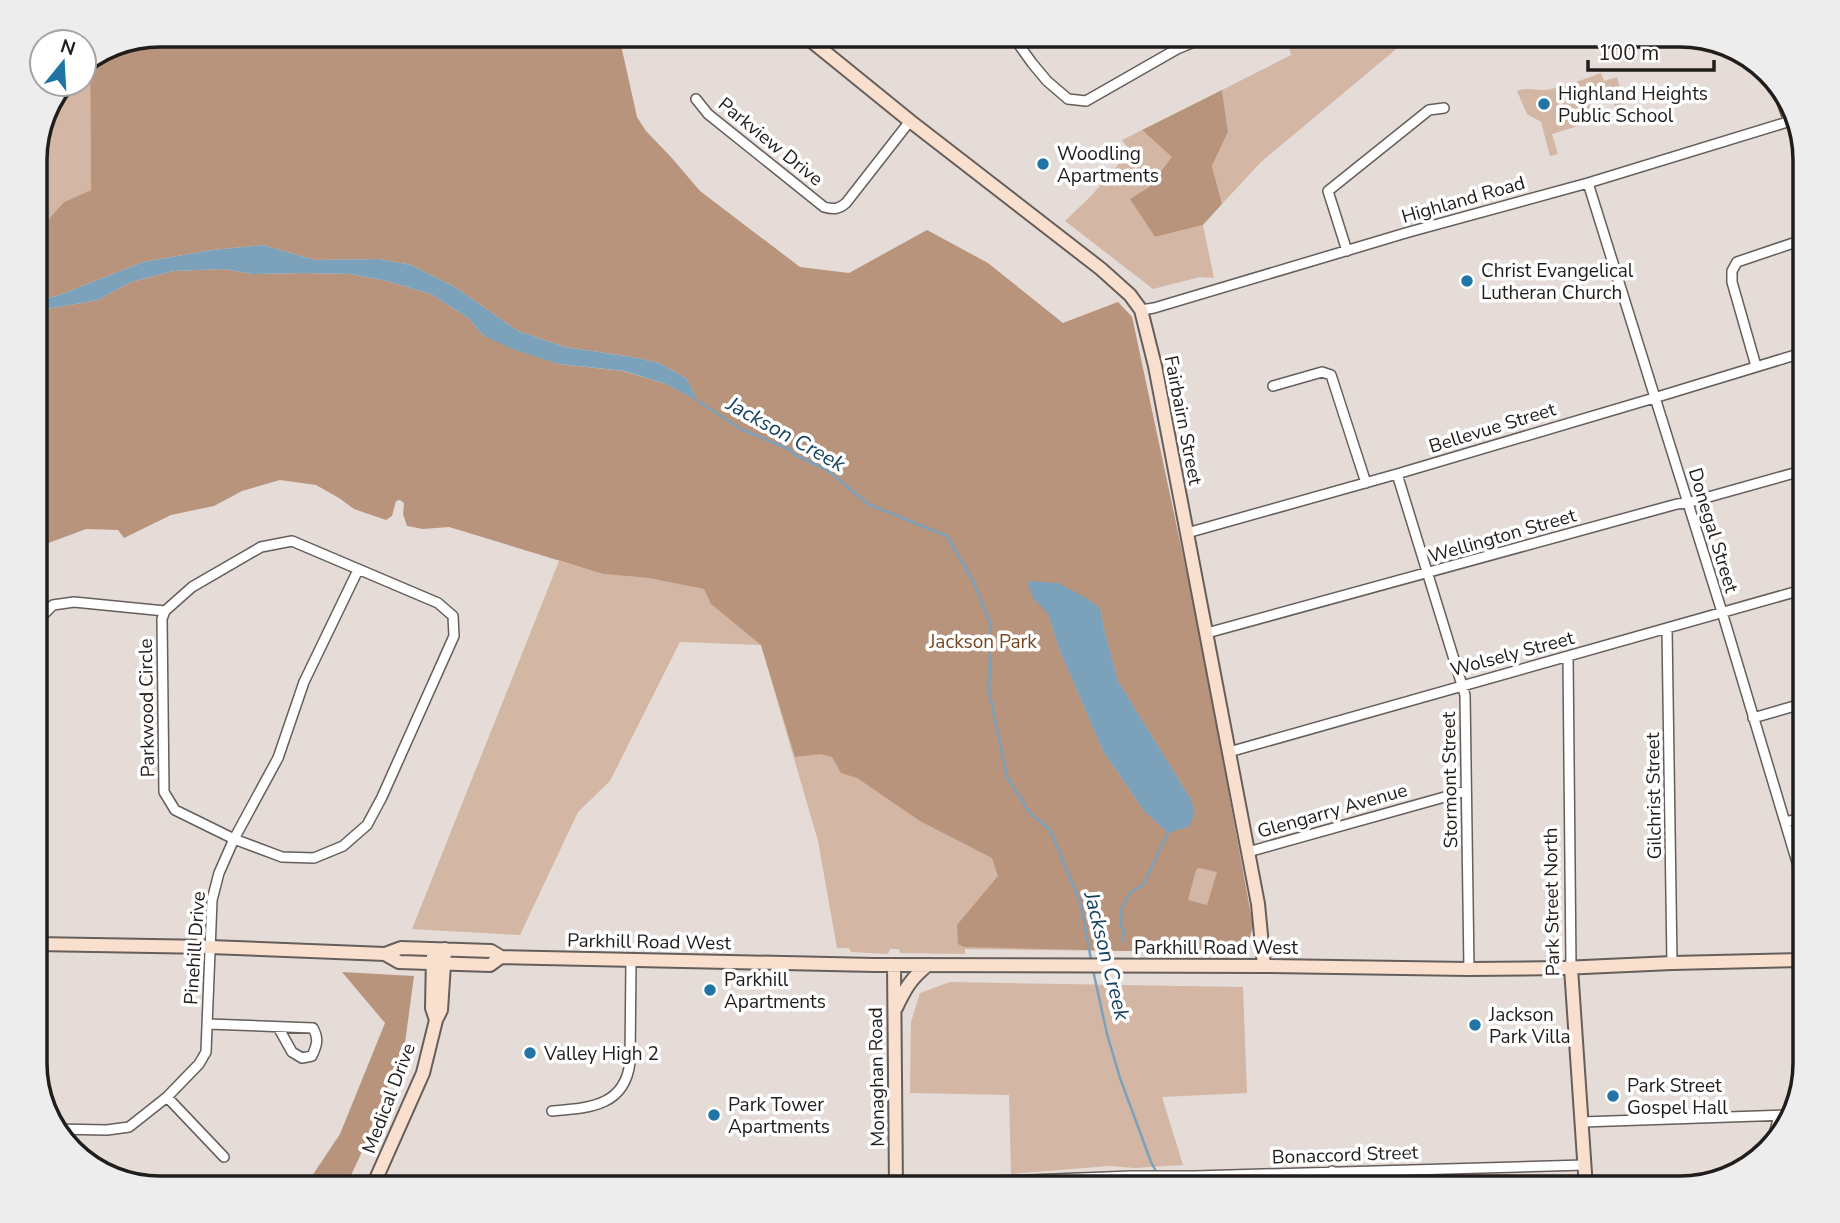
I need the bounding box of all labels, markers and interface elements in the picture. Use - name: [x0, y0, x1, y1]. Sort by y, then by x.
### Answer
- north arrow: [28, 28, 98, 98]
- scale bar: [1588, 28, 1714, 72]
- text: N: [57, 33, 79, 62]
- text: 100 m: [1598, 39, 1659, 67]
- place label: Highland Heights Public School: [1558, 81, 1708, 129]
- street label: Parkview Drive: [713, 91, 828, 192]
- marker: Highland Heights Public School: [1536, 96, 1552, 112]
- place label: Woodling Apartments: [1057, 141, 1159, 189]
- marker: Woodling Apartments: [1035, 156, 1051, 172]
- street label: Highland Road: [1398, 170, 1528, 230]
- place label: Christ Evangelical Lutheran Church: [1481, 258, 1634, 306]
- marker: Christ Evangelical Lutheran Church: [1459, 273, 1475, 289]
- street label: Fairbairn Street: [1158, 353, 1208, 487]
- water label: Jackson Creek: [721, 389, 851, 478]
- street label: Bellevue Street: [1426, 396, 1559, 460]
- street label: Donegal Street: [1682, 465, 1744, 596]
- street label: Wellington Street: [1426, 502, 1579, 569]
- street label: Wolsely Street: [1448, 625, 1577, 683]
- park label: Jackson Park: [928, 629, 1037, 655]
- street label: Parkwood Circle: [133, 638, 161, 778]
- street label: Stormont Street: [1436, 711, 1464, 848]
- street label: Gilchrist Street: [1640, 732, 1668, 860]
- street label: Glengarry Avenue: [1254, 777, 1410, 845]
- street label: Park Street North: [1538, 827, 1566, 977]
- water label: Jackson Creek: [1077, 888, 1137, 1024]
- street label: Pinehill Drive: [178, 890, 212, 1006]
- street label: Parkhill Road West: [567, 928, 732, 956]
- street label: Parkhill Road West: [1134, 935, 1298, 961]
- place label: Parkhill Apartments: [724, 967, 826, 1015]
- marker: Parkhill Apartments: [702, 982, 718, 998]
- place label: Jackson Park Villa: [1488, 1002, 1571, 1050]
- street label: Monaghan Road: [863, 1007, 891, 1147]
- marker: Jackson Park Villa: [1467, 1017, 1483, 1033]
- street label: Medical Drive: [356, 1039, 422, 1157]
- place label: Valley High 2: [543, 1041, 659, 1067]
- marker: Valley High 2: [522, 1045, 538, 1061]
- place label: Park Street Gospel Hall: [1627, 1073, 1728, 1121]
- marker: Park Street Gospel Hall: [1605, 1088, 1621, 1104]
- place label: Park Tower Apartments: [728, 1092, 830, 1140]
- marker: Park Tower Apartments: [706, 1107, 722, 1123]
- street label: Bonaccord Street: [1271, 1139, 1419, 1171]

